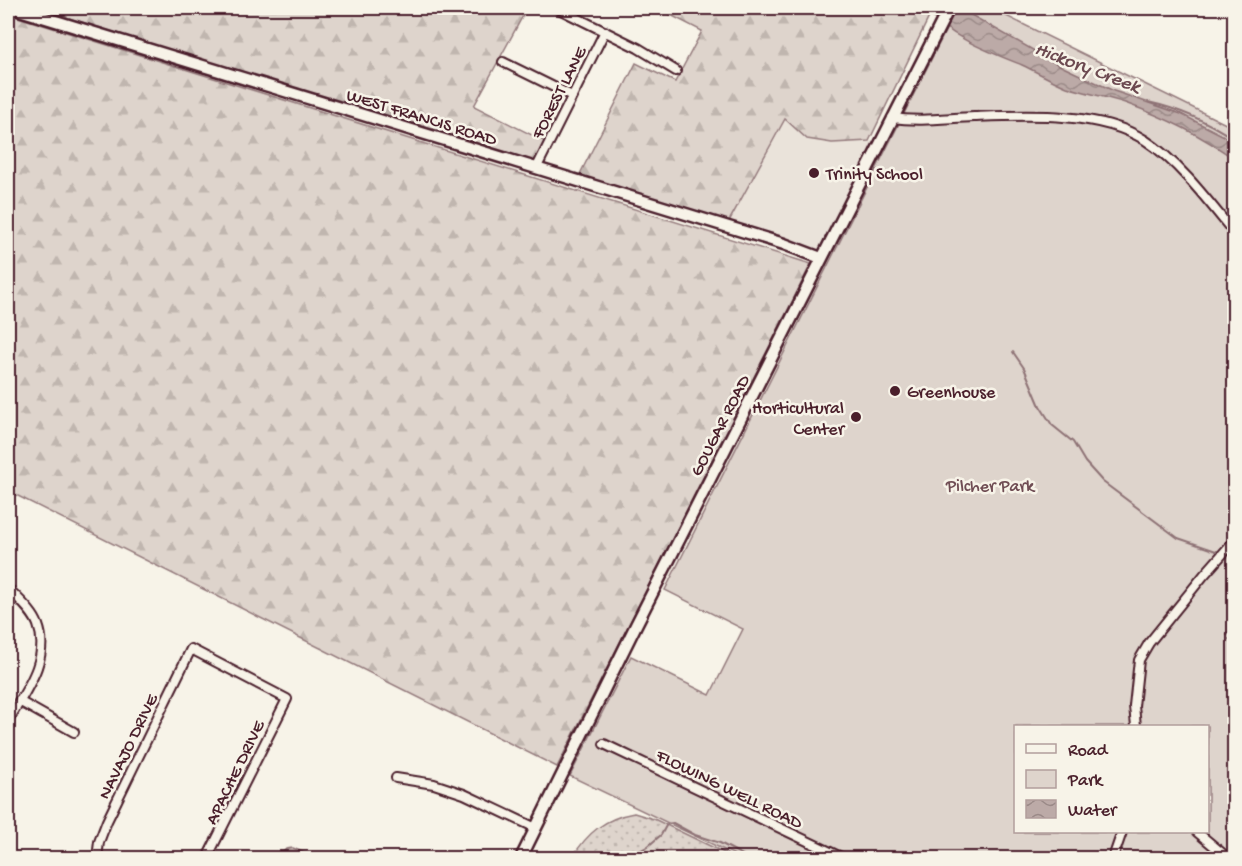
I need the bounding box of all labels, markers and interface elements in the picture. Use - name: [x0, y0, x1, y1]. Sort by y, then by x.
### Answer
- water label: Hickory Creek: [1031, 39, 1145, 101]
- street label: FOREST LANE: [528, 43, 593, 144]
- street label: WEST FRANCIS ROAD: [343, 85, 499, 151]
- place label: Trinity School: [825, 165, 923, 186]
- marker: Trinity School: [807, 166, 821, 180]
- street label: GOUGAR ROAD: [687, 372, 756, 480]
- place label: Greenhouse: [907, 383, 996, 404]
- marker: Greenhouse: [888, 384, 902, 398]
- place label: Horticultural Center: [752, 399, 846, 441]
- marker: Horticultural Center: [849, 410, 863, 424]
- park label: Pilcher Park: [945, 477, 1036, 498]
- street label: NAVAJO DRIVE: [95, 690, 164, 803]
- street label: APACHE DRIVE: [202, 717, 271, 829]
- legend: [1014, 725, 1209, 833]
- text: Road: [1068, 741, 1109, 762]
- street label: FLOWING WELL ROAD: [651, 745, 806, 835]
- text: Park: [1067, 771, 1104, 792]
- text: Water: [1068, 801, 1118, 822]

